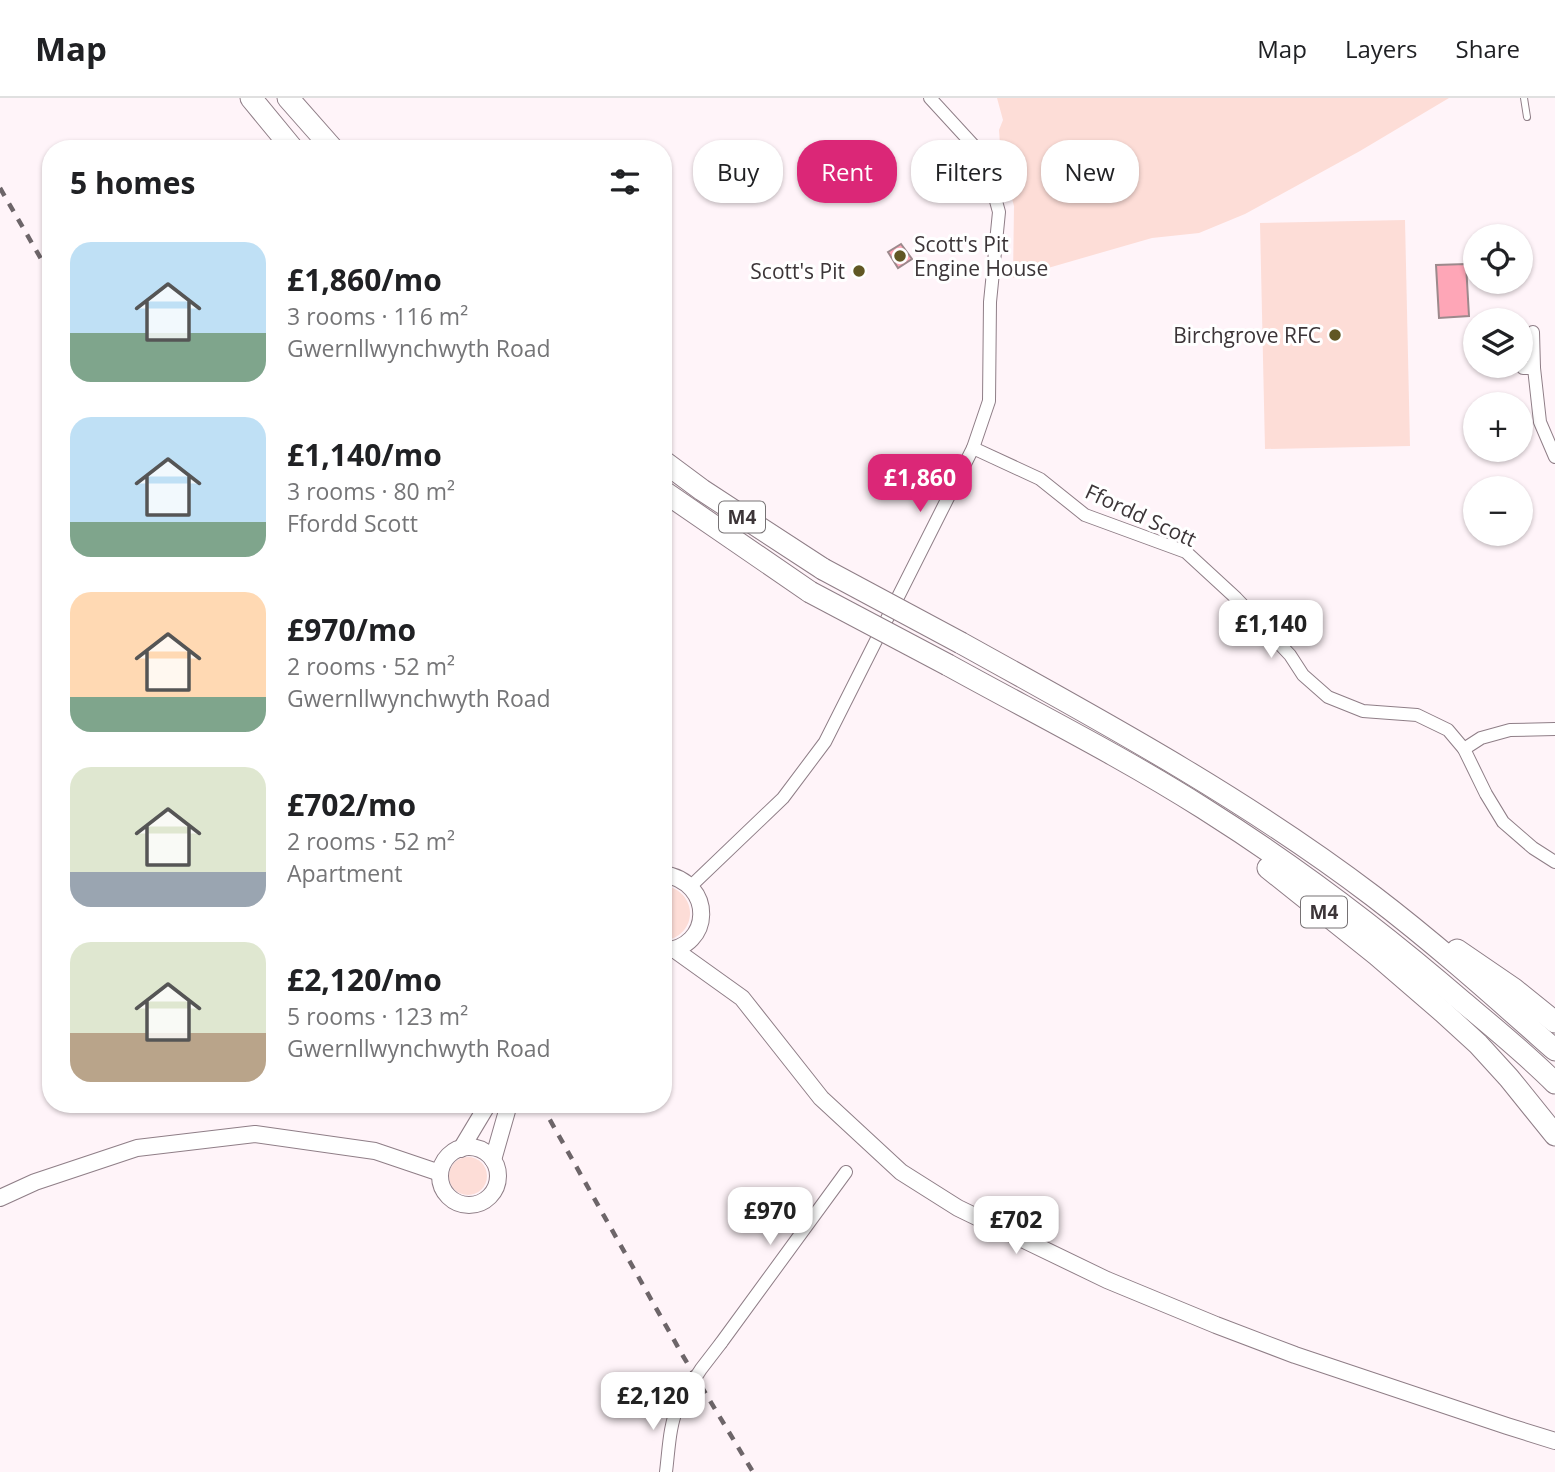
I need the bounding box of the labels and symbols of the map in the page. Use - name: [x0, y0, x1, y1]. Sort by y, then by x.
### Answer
- place label: Scott's Pit Engine House: [914, 230, 1048, 282]
- marker: Scott's Pit Engine House: [892, 248, 908, 264]
- place label: Scott's Pit: [750, 257, 845, 285]
- marker: Scott's Pit: [851, 263, 867, 279]
- place label: Birchgrove RFC: [1173, 321, 1321, 349]
- marker: Birchgrove RFC: [1327, 327, 1343, 343]
- pin: £1,860: [863, 454, 977, 514]
- street label: Ffordd Scott: [1081, 477, 1201, 553]
- road number: M4: [719, 502, 765, 532]
- pin: £1,140: [1214, 601, 1328, 660]
- road number: M4: [1301, 897, 1347, 928]
- pin: £970: [729, 1188, 811, 1247]
- pin: £702: [975, 1196, 1057, 1256]
- pin: £2,120: [596, 1372, 710, 1432]

